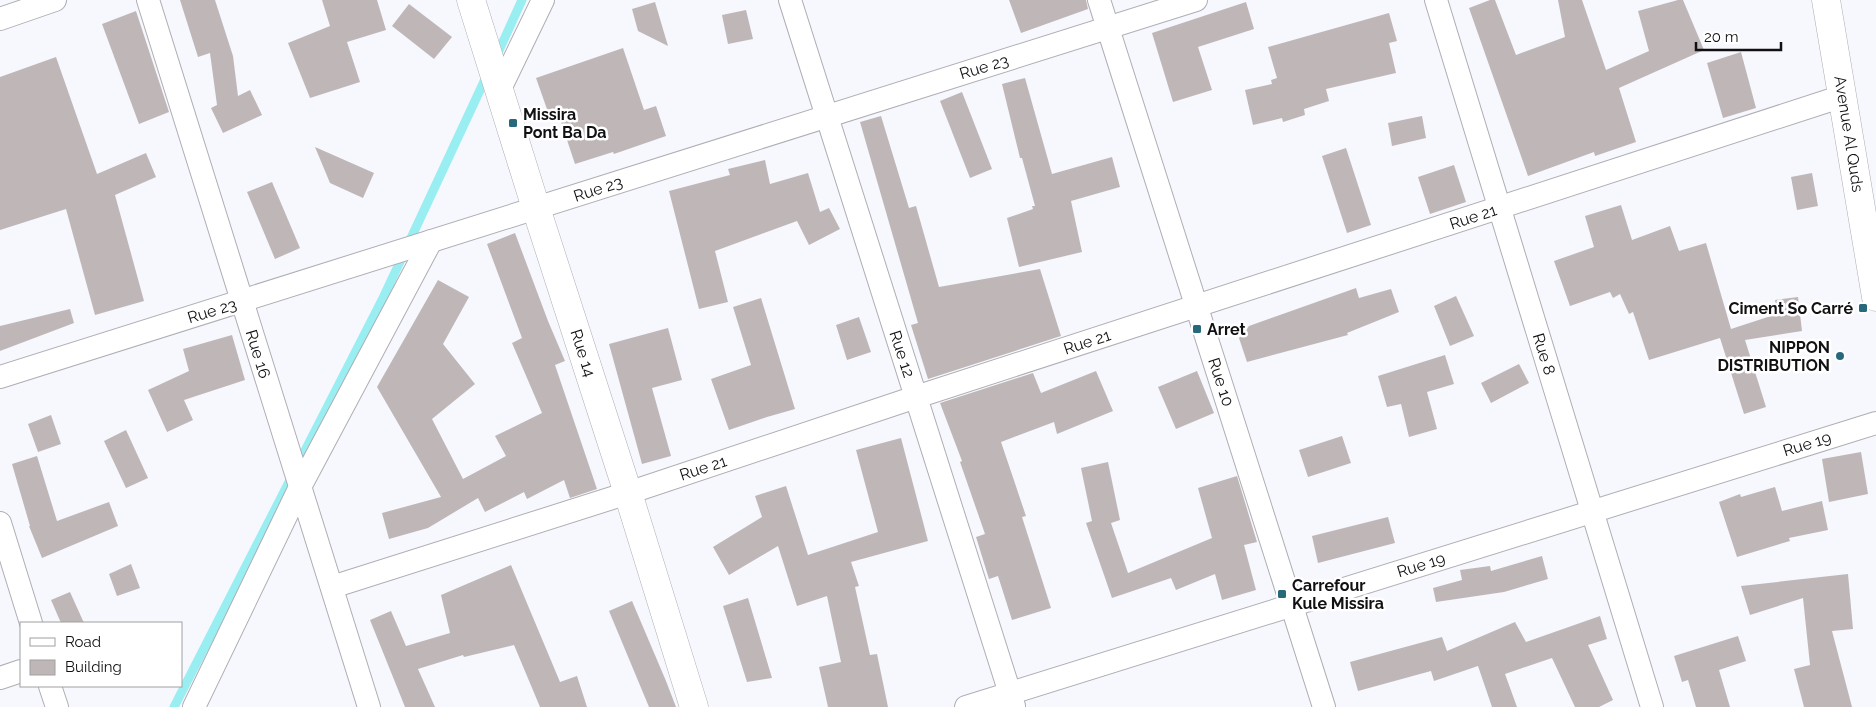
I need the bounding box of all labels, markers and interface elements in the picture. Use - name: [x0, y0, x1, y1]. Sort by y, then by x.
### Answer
- scale bar: [1696, 20, 1781, 52]
- text: 20 m: [1704, 28, 1739, 46]
- street label: Rue 23: [957, 51, 1011, 83]
- street label: Avenue Al Quds: [1830, 74, 1868, 194]
- place label: Missira Pont Ba Da: [523, 105, 607, 142]
- marker: Missira Pont Ba Da: [507, 117, 519, 129]
- street label: Rue 23: [571, 172, 625, 206]
- street label: Rue 21: [1447, 200, 1499, 234]
- street label: Rue 23: [185, 295, 239, 327]
- place label: Ciment So Carré: [1728, 299, 1853, 318]
- marker: Ciment So Carré: [1857, 302, 1869, 314]
- place label: Arret: [1207, 320, 1246, 339]
- marker: Arret: [1191, 323, 1203, 335]
- street label: Rue 21: [1061, 325, 1113, 359]
- street label: Rue 16: [242, 327, 274, 381]
- street label: Rue 14: [566, 327, 600, 379]
- street label: Rue 12: [885, 328, 919, 380]
- street label: Rue 8: [1529, 331, 1559, 377]
- place label: NIPPON DISTRIBUTION: [1717, 338, 1830, 375]
- marker: NIPPON DISTRIBUTION: [1834, 350, 1846, 362]
- street label: Rue 10: [1204, 355, 1238, 409]
- street label: Rue 19: [1781, 428, 1833, 460]
- street label: Rue 21: [677, 451, 729, 485]
- street label: Rue 19: [1395, 549, 1447, 581]
- place label: Carrefour Kule Missira: [1292, 576, 1384, 613]
- marker: Carrefour Kule Missira: [1276, 588, 1288, 600]
- legend: [20, 622, 182, 687]
- text: Road: [65, 633, 101, 651]
- text: Building: [65, 658, 122, 676]

